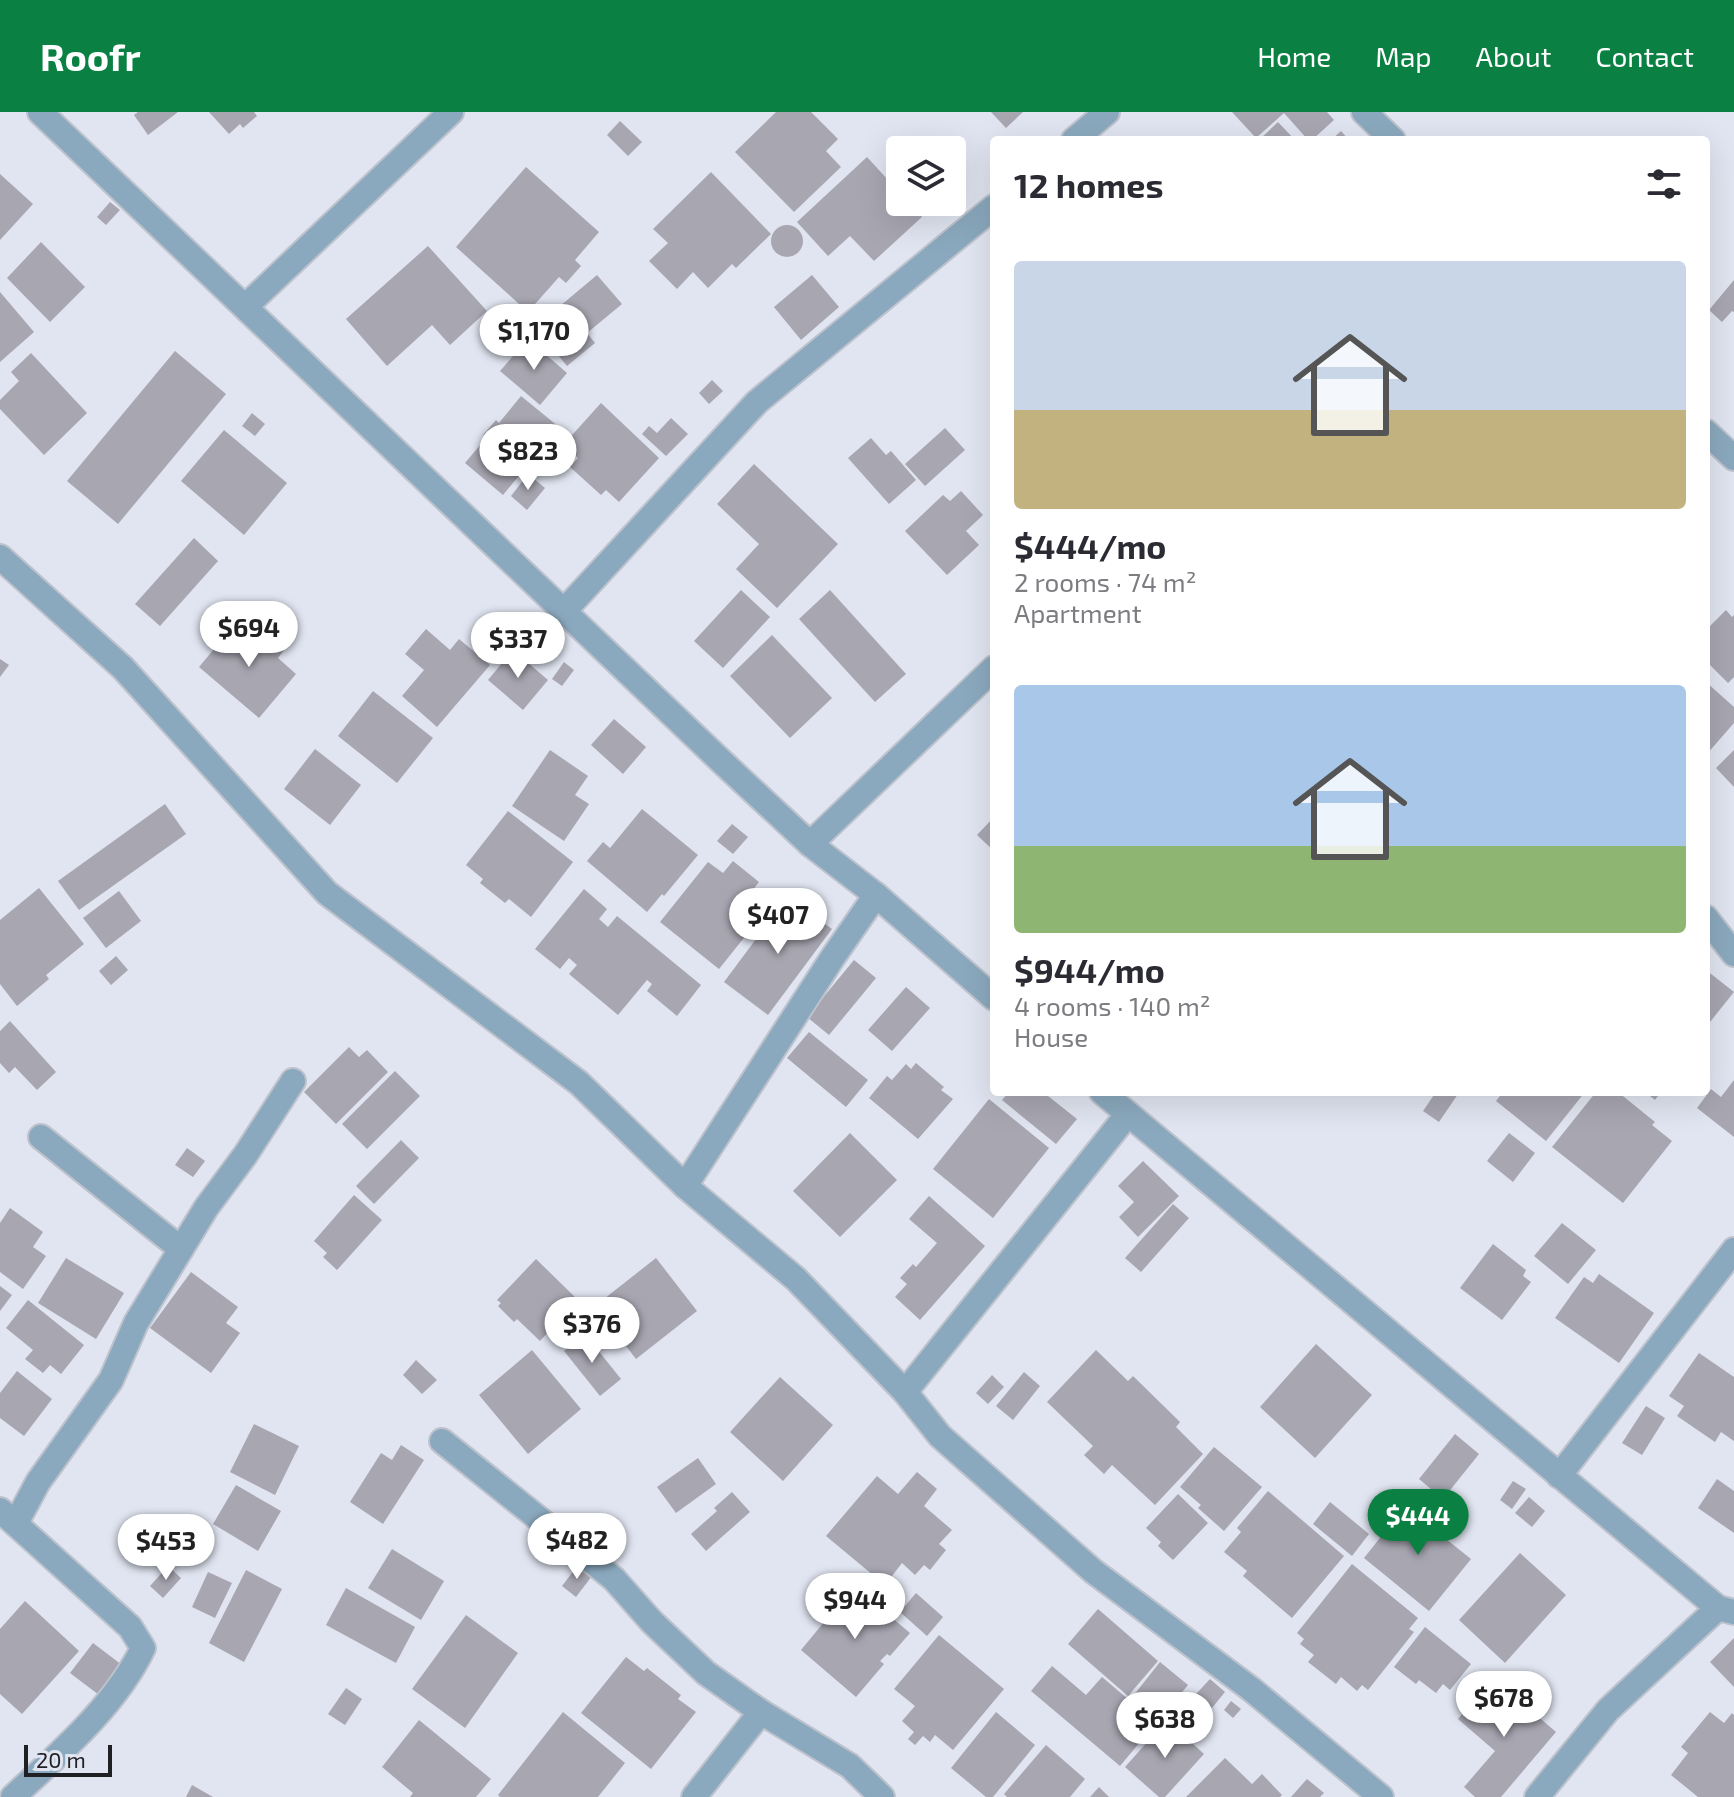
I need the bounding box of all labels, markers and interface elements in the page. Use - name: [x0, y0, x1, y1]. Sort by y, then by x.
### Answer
- text: Roofr: [40, 33, 141, 79]
- text: Home: [1257, 39, 1331, 73]
- text: Map: [1375, 39, 1432, 73]
- text: About: [1476, 39, 1551, 73]
- text: Contact: [1595, 39, 1694, 73]
- map controls: [886, 136, 966, 216]
- button: layers: [886, 136, 966, 216]
- icon: filters: [1642, 162, 1686, 206]
- text: 12 homes: [1014, 164, 1163, 205]
- pin: $1,170: [469, 304, 599, 372]
- icon: home: [1278, 313, 1422, 457]
- text: $1,170: [498, 314, 570, 345]
- pin: $823: [481, 424, 575, 492]
- text: $823: [497, 434, 559, 465]
- text: $444/mo: [1014, 525, 1166, 566]
- text: 2 rooms · 74 m²: [1014, 566, 1196, 597]
- text: Apartment: [1014, 597, 1142, 628]
- pin: $694: [202, 601, 296, 669]
- text: $694: [218, 611, 280, 642]
- pin: $337: [471, 612, 565, 680]
- text: $337: [489, 622, 547, 653]
- icon: home: [1278, 737, 1422, 881]
- pin: $407: [731, 888, 825, 956]
- text: $407: [747, 898, 809, 929]
- text: $944/mo: [1014, 949, 1165, 990]
- text: 4 rooms · 140 m²: [1014, 990, 1210, 1021]
- text: House: [1014, 1021, 1088, 1052]
- pin: $376: [545, 1297, 639, 1365]
- text: $376: [563, 1307, 621, 1338]
- pin: $444: [1371, 1489, 1465, 1557]
- text: $444: [1386, 1499, 1450, 1530]
- pin: $482: [530, 1513, 624, 1581]
- pin: $453: [119, 1514, 213, 1582]
- text: $482: [546, 1523, 608, 1554]
- text: $453: [136, 1524, 196, 1555]
- pin: $944: [808, 1573, 902, 1641]
- text: $944: [823, 1583, 887, 1614]
- pin: $678: [1457, 1671, 1551, 1739]
- text: $678: [1474, 1681, 1534, 1712]
- pin: $638: [1118, 1692, 1212, 1760]
- text: $638: [1134, 1702, 1196, 1733]
- scale bar: [24, 1741, 112, 1777]
- text: 20 m: [36, 1746, 86, 1772]

